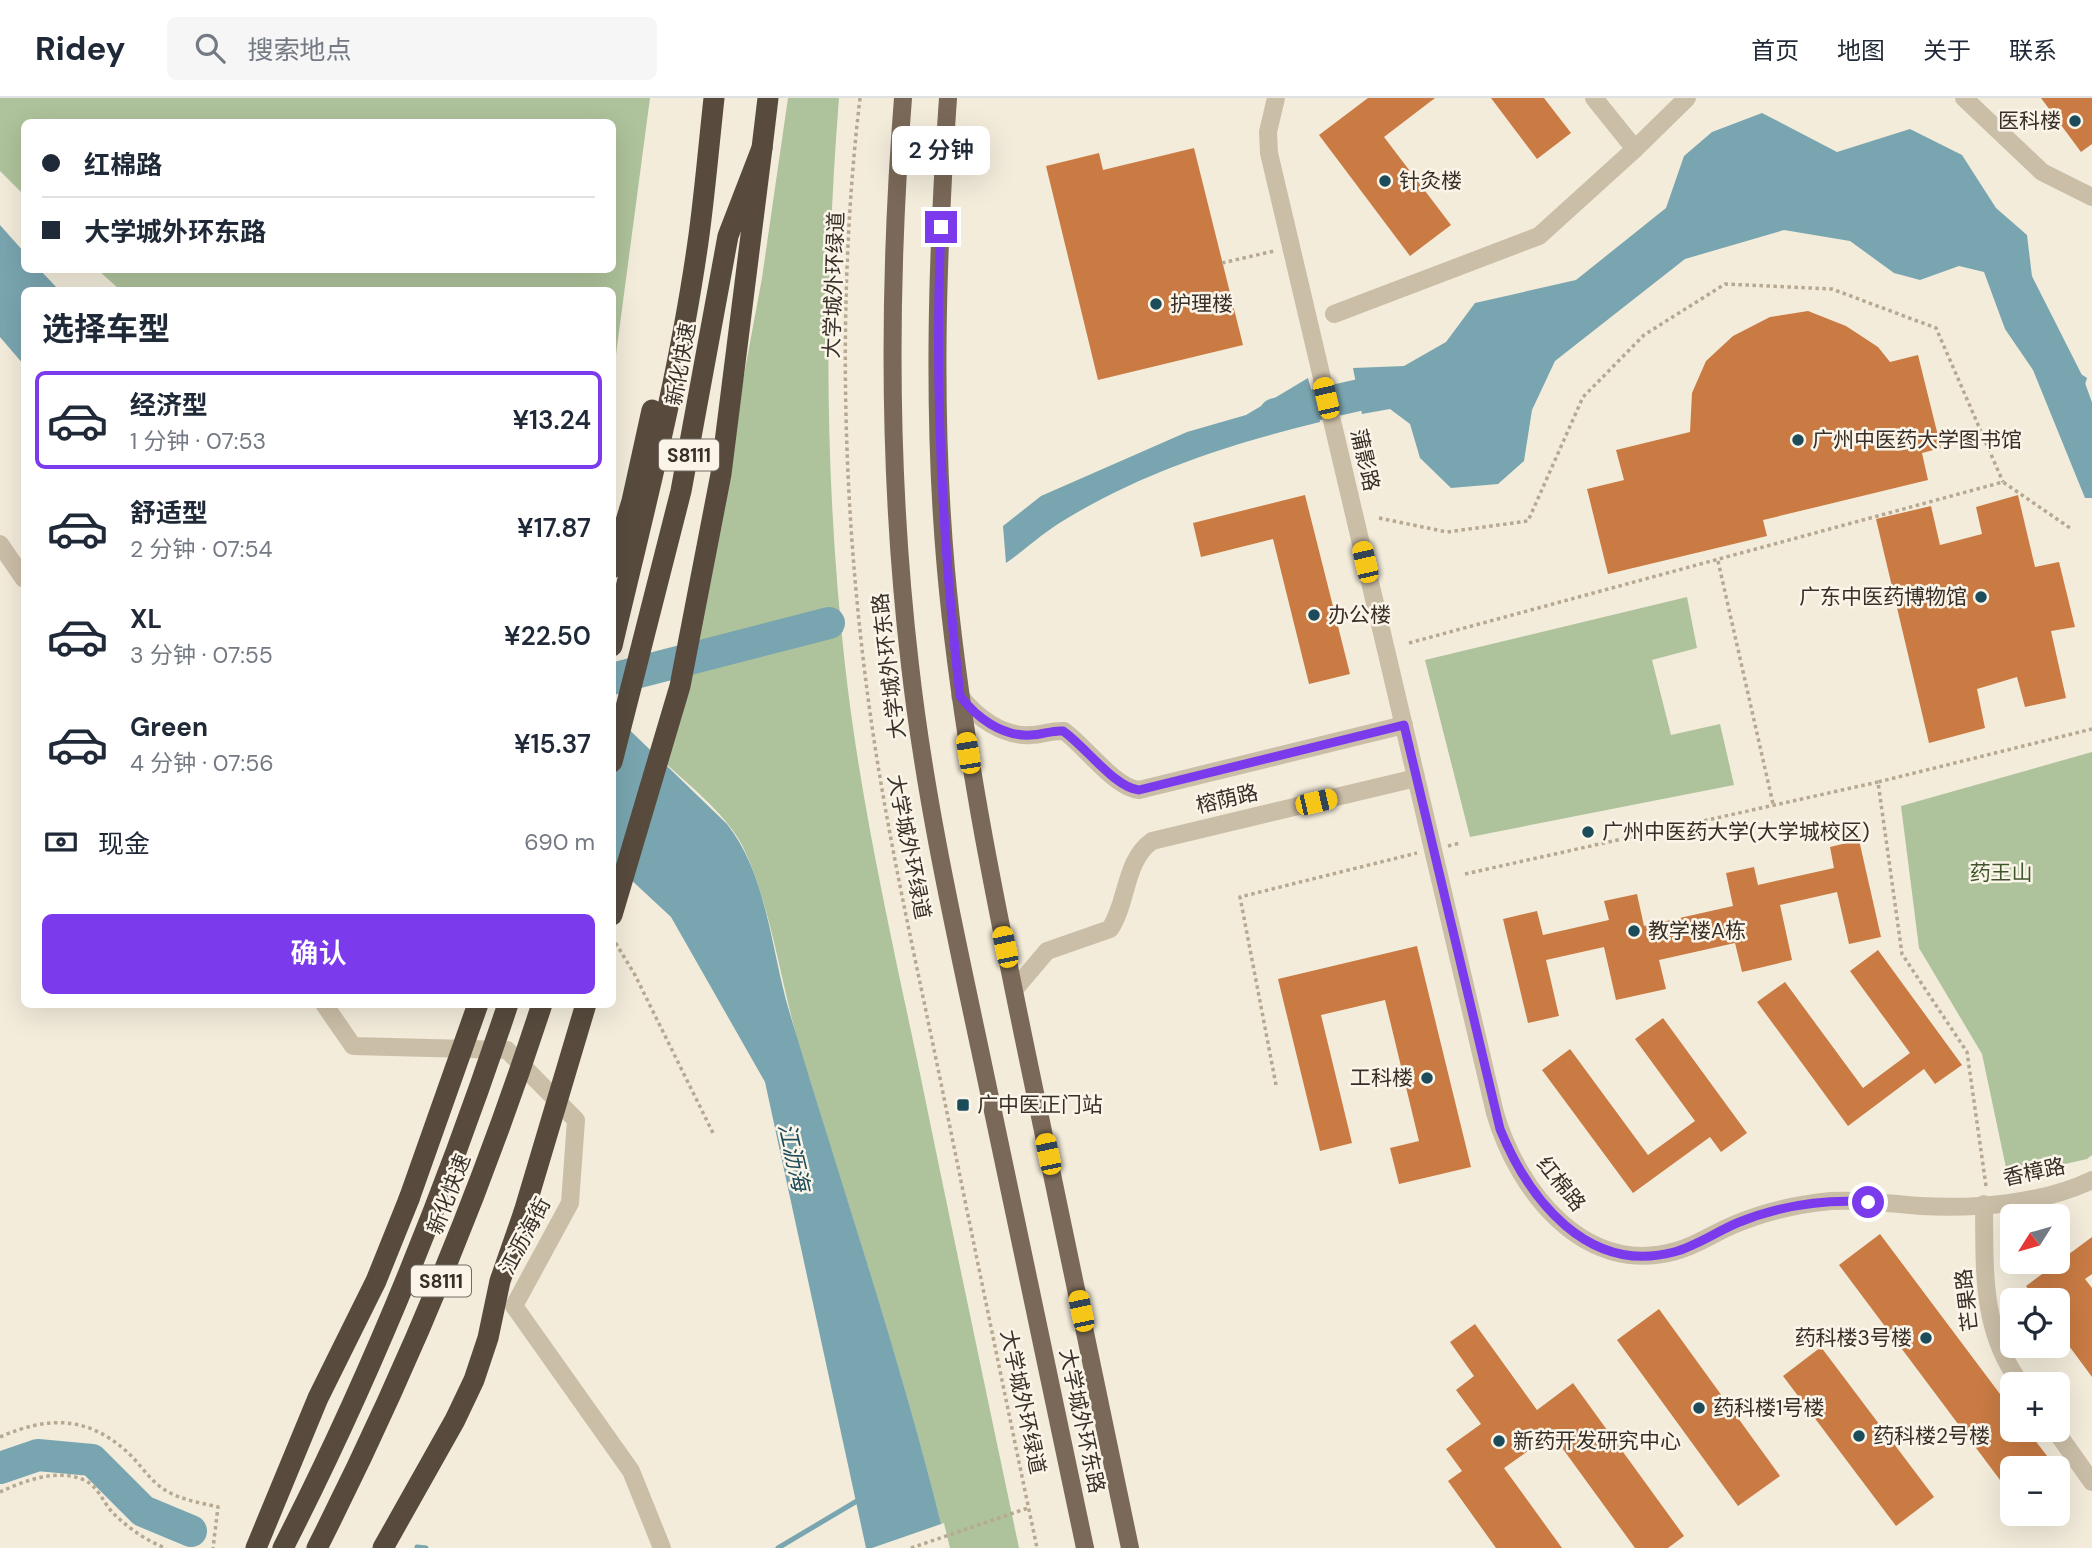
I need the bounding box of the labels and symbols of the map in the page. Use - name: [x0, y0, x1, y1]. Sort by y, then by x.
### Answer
- place label: 医科楼: [1998, 107, 2061, 135]
- marker: 医科楼: [2067, 113, 2083, 129]
- callout: 2 分钟: [892, 125, 990, 174]
- place label: 针灸楼: [1399, 167, 1462, 195]
- marker: 针灸楼: [1377, 173, 1393, 189]
- street label: 大学城外环绿道: [817, 211, 851, 359]
- route end: [925, 211, 957, 243]
- place label: 护理楼: [1170, 290, 1233, 318]
- marker: 护理楼: [1148, 296, 1164, 312]
- street label: 新化快速: [660, 320, 702, 408]
- car: [1312, 375, 1341, 421]
- street label: 蒲影路: [1344, 426, 1386, 494]
- place label: 广州中医药大学图书馆: [1812, 426, 2022, 454]
- marker: 广州中医药大学图书馆: [1790, 432, 1806, 448]
- road number: S8111: [659, 440, 719, 470]
- car: [1351, 539, 1380, 585]
- place label: 广东中医药博物馆: [1799, 583, 1967, 611]
- marker: 广东中医药博物馆: [1973, 589, 1989, 605]
- street label: 大学城外环东路: [866, 591, 912, 741]
- place label: 办公楼: [1328, 601, 1391, 629]
- marker: 办公楼: [1306, 607, 1322, 623]
- car: [955, 731, 982, 775]
- street label: 大学城外环绿道: [881, 772, 937, 922]
- street label: 榕荫路: [1193, 778, 1261, 820]
- car: [1294, 787, 1339, 817]
- place label: 广州中医药大学(大学城校区): [1602, 818, 1870, 846]
- marker: 广州中医药大学(大学城校区): [1580, 824, 1596, 840]
- park label: 药王山: [1970, 859, 2033, 887]
- place label: 教学楼A栋: [1648, 917, 1746, 945]
- marker: 教学楼A栋: [1626, 923, 1642, 939]
- car: [991, 924, 1020, 970]
- place label: 工科楼: [1350, 1064, 1413, 1092]
- marker: 工科楼: [1419, 1070, 1435, 1086]
- place label: 广中医正门站: [977, 1091, 1103, 1119]
- marker: 广中医正门站: [955, 1097, 971, 1113]
- water label: 江沥海: [772, 1120, 817, 1197]
- car: [1034, 1131, 1063, 1177]
- street label: 新化快速: [421, 1150, 477, 1238]
- street label: 红棉路: [1530, 1151, 1592, 1217]
- street label: 香樟路: [2000, 1152, 2068, 1192]
- route start: [1852, 1186, 1884, 1218]
- street label: 江沥海街: [493, 1192, 557, 1280]
- north arrow: [2000, 1204, 2070, 1274]
- road number: S8111: [411, 1266, 471, 1296]
- street label: 芒果路: [1949, 1267, 1985, 1333]
- car: [1067, 1288, 1096, 1334]
- place label: 药科楼3号楼: [1795, 1324, 1912, 1352]
- street label: 大学城外环绿道: [994, 1327, 1052, 1477]
- marker: 药科楼3号楼: [1918, 1330, 1934, 1346]
- street label: 大学城外环东路: [1053, 1346, 1111, 1496]
- place label: 药科楼1号楼: [1713, 1394, 1825, 1422]
- marker: 药科楼1号楼: [1691, 1400, 1707, 1416]
- place label: 药科楼2号楼: [1873, 1422, 1990, 1450]
- place label: 新药开发研究中心: [1513, 1427, 1681, 1455]
- marker: 药科楼2号楼: [1851, 1428, 1867, 1444]
- marker: 新药开发研究中心: [1491, 1433, 1507, 1449]

